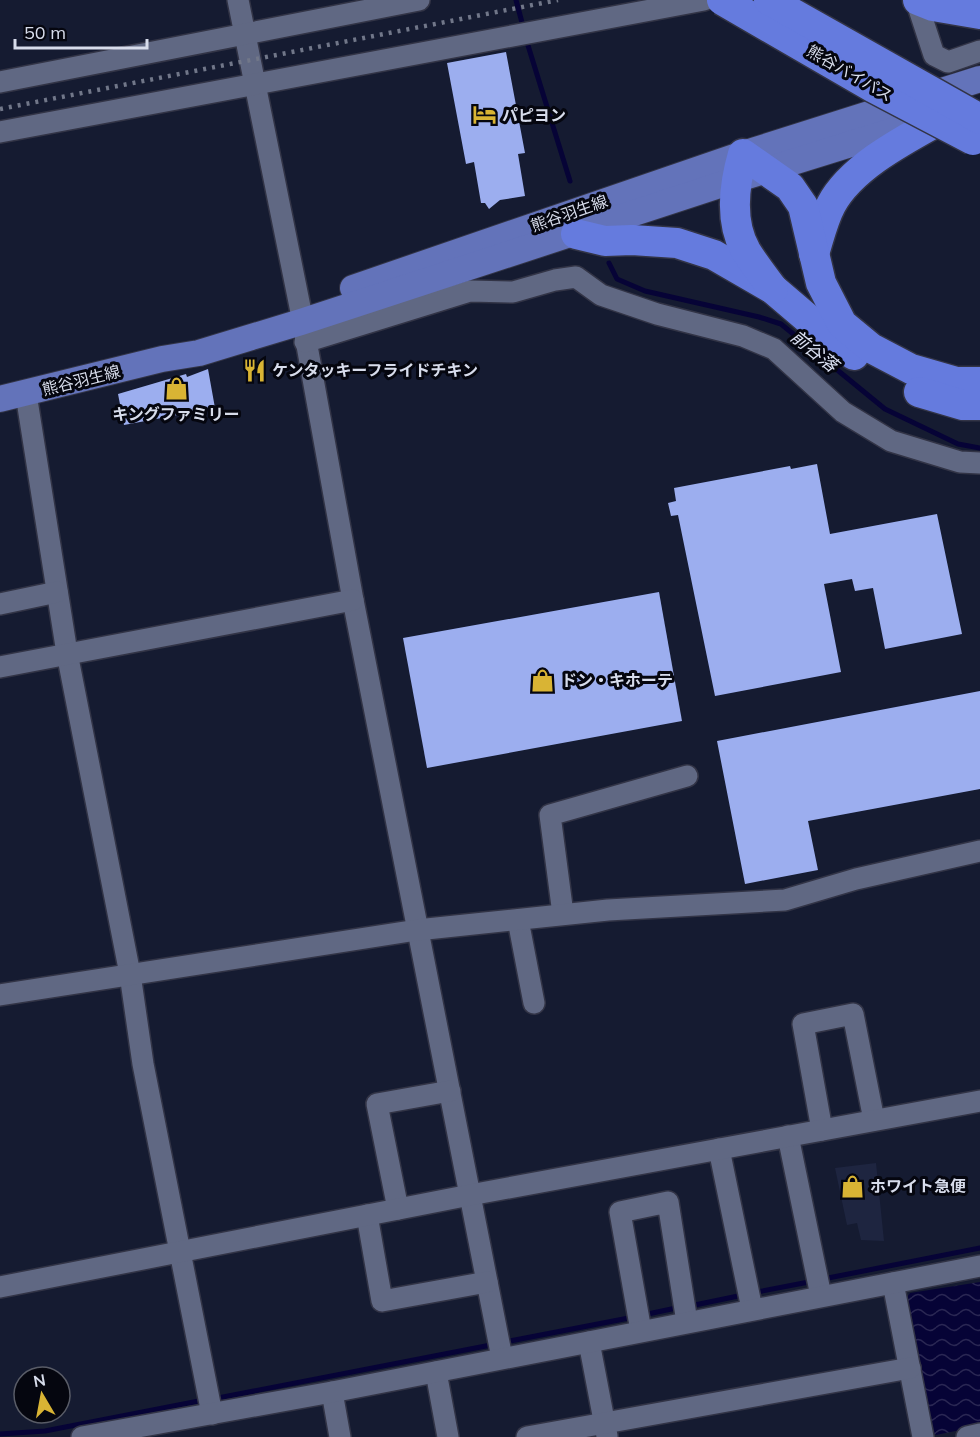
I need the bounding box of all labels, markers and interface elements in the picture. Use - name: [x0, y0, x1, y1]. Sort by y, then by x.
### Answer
- scale bar: [15, 12, 147, 50]
- text: 50 m: [24, 21, 66, 44]
- street label: 熊谷バイパス: [804, 40, 896, 106]
- hotel icon: パピヨン: [471, 102, 497, 128]
- place label: パピヨン: [502, 105, 566, 125]
- street label: 熊谷羽生線: [528, 191, 610, 235]
- water label: 前谷落: [786, 325, 845, 378]
- restaurant icon: ケンタッキーフライドチキン: [241, 357, 267, 383]
- place label: ケンタッキーフライドチキン: [272, 360, 478, 380]
- street label: 熊谷羽生線: [40, 361, 122, 399]
- shop icon: キングファミリー: [163, 376, 189, 402]
- place label: キングファミリー: [112, 404, 240, 424]
- shop icon: ドン・キホーテ: [530, 667, 556, 693]
- place label: ドン・キホーテ: [561, 670, 673, 690]
- shop icon: ホワイト急便: [839, 1173, 865, 1199]
- place label: ホワイト急便: [870, 1176, 966, 1196]
- north arrow: [12, 1365, 72, 1425]
- text: N: [32, 1369, 47, 1391]

